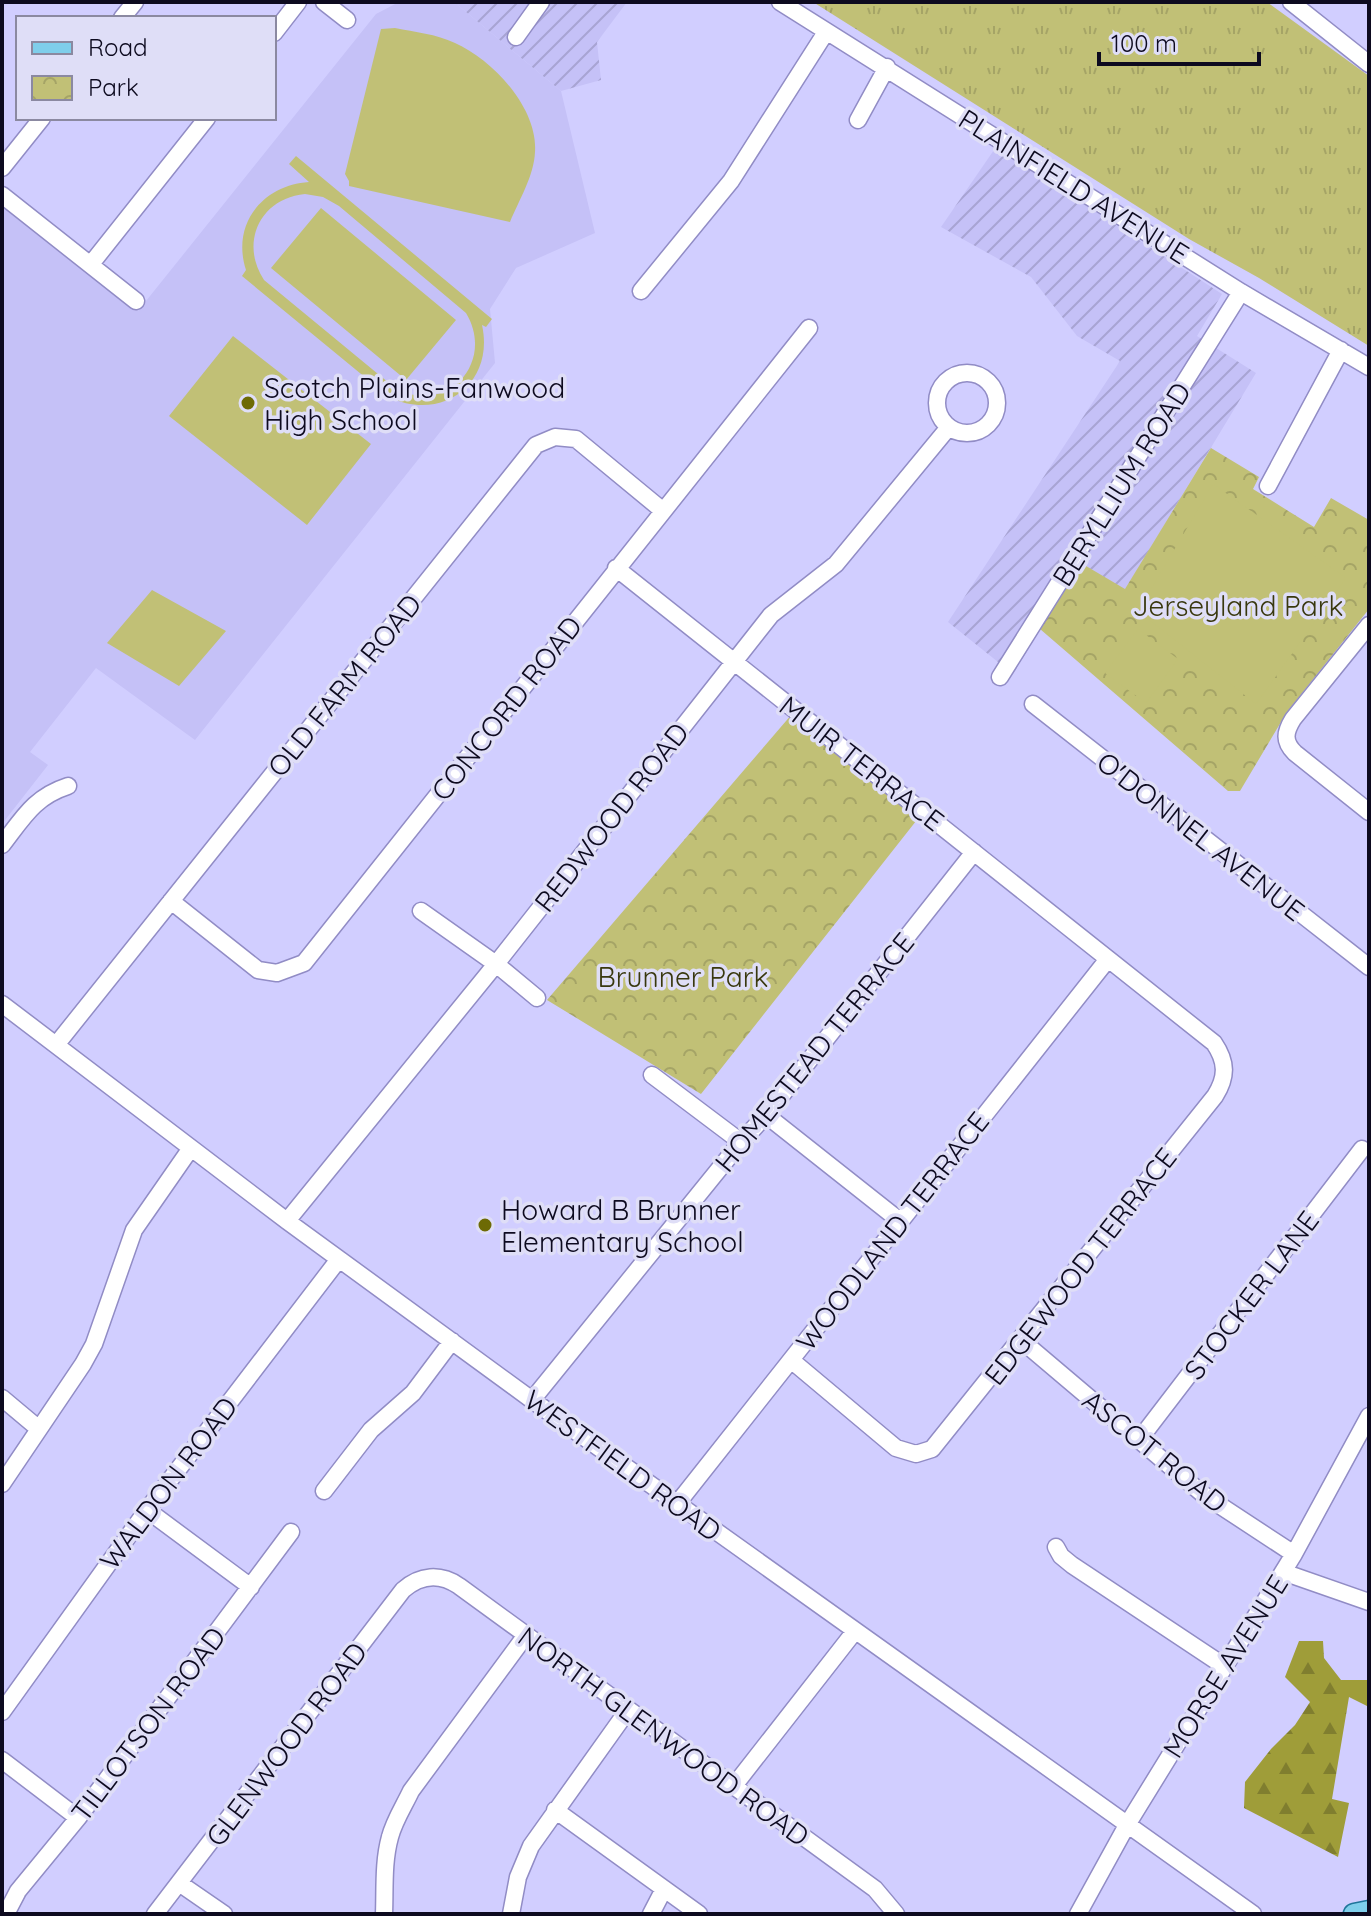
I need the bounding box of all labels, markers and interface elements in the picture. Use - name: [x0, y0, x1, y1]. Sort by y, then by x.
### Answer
- legend: [16, 16, 276, 120]
- scale bar: [1099, 16, 1259, 66]
- text: 100 m: [1111, 28, 1177, 58]
- text: Road: [88, 32, 148, 62]
- text: Park: [88, 72, 139, 102]
- street label: PLAINFIELD AVENUE: [952, 101, 1196, 271]
- place label: Scotch Plains-Fanwood High School: [264, 370, 565, 437]
- street label: BERYLLIUM ROAD: [1044, 376, 1198, 592]
- marker: Scotch Plains-Fanwood High School: [239, 394, 257, 412]
- street label: OLD FARM ROAD: [260, 587, 428, 783]
- park label: Jerseyland Park: [1133, 588, 1343, 623]
- street label: CONCORD ROAD: [423, 609, 589, 807]
- street label: MUIR TERRACE: [773, 688, 951, 838]
- street label: REDWOOD ROAD: [526, 715, 696, 919]
- street label: O'DONNEL AVENUE: [1090, 744, 1312, 928]
- street label: HOMESTEAD TERRACE: [707, 925, 921, 1179]
- park label: Brunner Park: [598, 959, 768, 994]
- street label: WOODLAND TERRACE: [788, 1105, 996, 1357]
- street label: EDGEWOOD TERRACE: [976, 1140, 1184, 1392]
- place label: Howard B Brunner Elementary School: [501, 1192, 744, 1259]
- street label: STOCKER LANE: [1176, 1204, 1326, 1386]
- marker: Howard B Brunner Elementary School: [476, 1216, 494, 1234]
- street label: WESTFIELD ROAD: [518, 1382, 728, 1548]
- street label: ASCOT ROAD: [1076, 1382, 1234, 1520]
- street label: WALDON ROAD: [92, 1390, 244, 1576]
- street label: MORSE AVENUE: [1155, 1568, 1295, 1764]
- street label: NORTH GLENWOOD ROAD: [512, 1619, 816, 1853]
- street label: TILLOTSON ROAD: [63, 1620, 233, 1828]
- street label: GLENWOOD ROAD: [198, 1635, 374, 1853]

